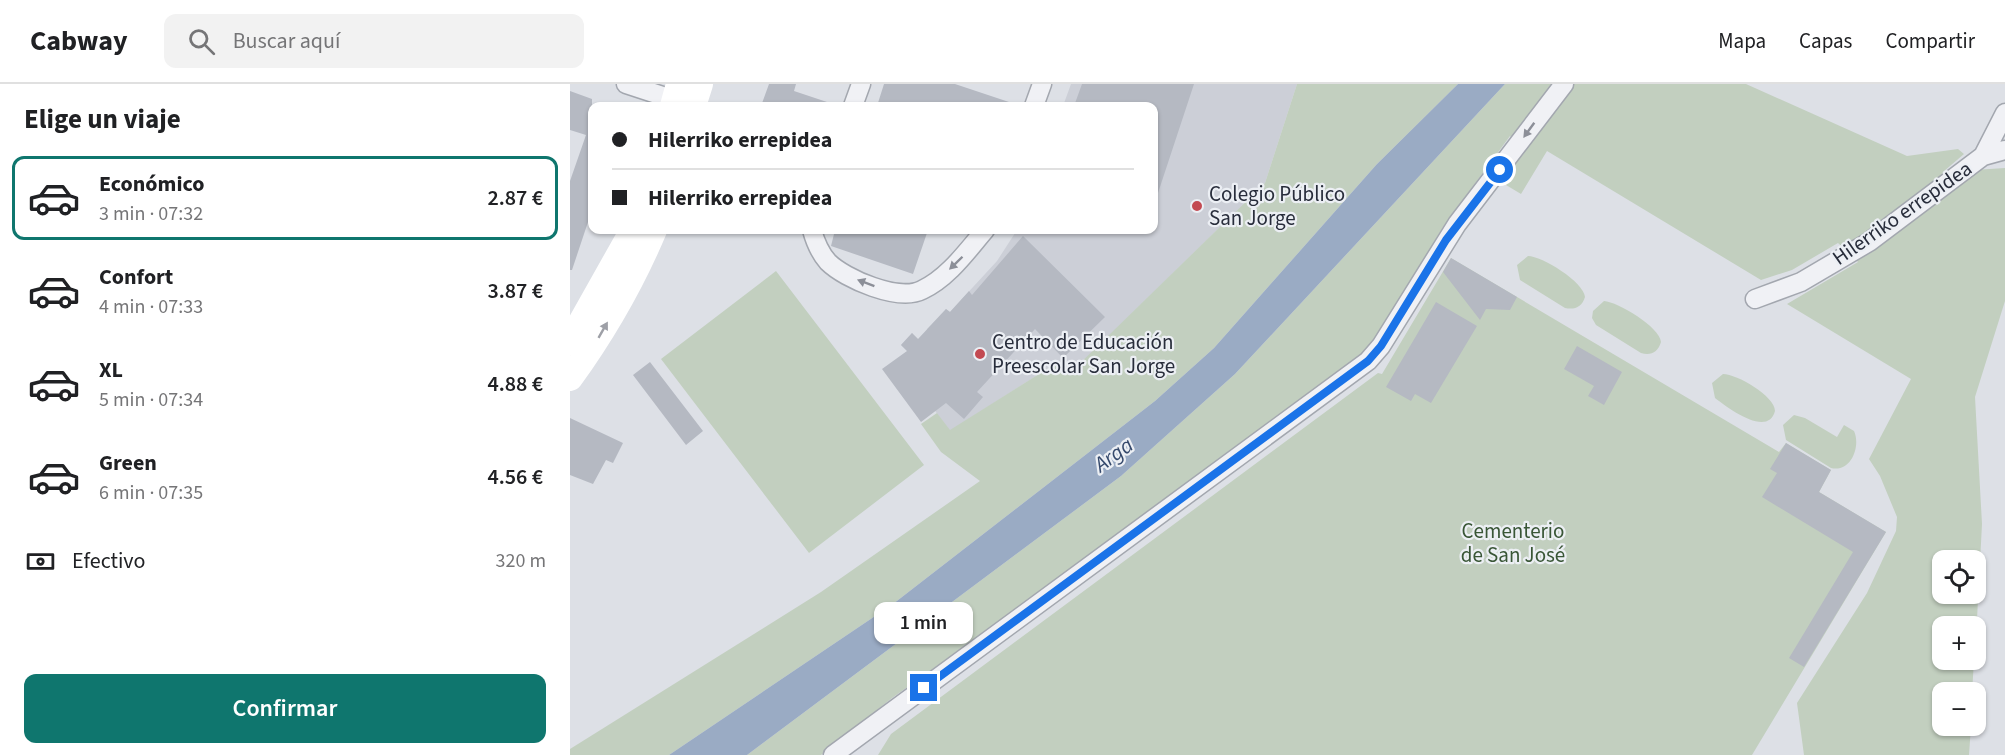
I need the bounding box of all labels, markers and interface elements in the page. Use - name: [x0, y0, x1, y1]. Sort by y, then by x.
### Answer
- search box: [164, 14, 584, 68]
- text: Cabway: [30, 21, 128, 61]
- icon: search: [185, 25, 218, 58]
- text: Buscar aquí: [233, 25, 340, 57]
- text: Mapa: [1718, 26, 1766, 56]
- text: Capas: [1799, 26, 1852, 56]
- text: Compartir: [1885, 26, 1975, 56]
- text: Elige un viaje: [24, 100, 181, 139]
- one-way arrow: [1523, 123, 1535, 138]
- text: Hilerriko errepidea: [648, 124, 832, 156]
- street label: Hilerriko errepidea: [1826, 154, 1978, 272]
- route start: [1486, 156, 1513, 183]
- text: Económico: [99, 168, 204, 200]
- icon: car: [27, 171, 81, 225]
- place label: Colegio Público San Jorge: [1209, 179, 1345, 233]
- text: 2.87 €: [487, 182, 543, 214]
- text: Hilerriko errepidea: [648, 182, 832, 214]
- marker: Colegio Público San Jorge: [1190, 199, 1204, 213]
- text: 3 min · 07:32: [99, 200, 203, 228]
- one-way arrow: [949, 255, 963, 269]
- text: Confort: [99, 261, 173, 293]
- icon: car: [27, 264, 81, 318]
- text: 3.87 €: [487, 275, 543, 307]
- one-way arrow: [857, 278, 875, 287]
- text: 4 min · 07:33: [99, 293, 203, 321]
- one-way arrow: [598, 322, 609, 338]
- place label: Centro de Educación Preescolar San Jorge: [992, 327, 1175, 381]
- marker: Centro de Educación Preescolar San Jorge: [973, 347, 987, 361]
- text: XL: [99, 354, 123, 386]
- icon: car: [27, 357, 81, 411]
- text: 4.88 €: [487, 368, 543, 400]
- text: 5 min · 07:34: [99, 386, 203, 414]
- water label: Arga: [1086, 429, 1140, 481]
- text: Green: [99, 447, 157, 479]
- icon: car: [27, 450, 81, 504]
- text: 4.56 €: [487, 461, 543, 493]
- text: 6 min · 07:35: [99, 479, 203, 507]
- park label: Cementerio de San José: [1461, 516, 1565, 570]
- icon: cash: [24, 545, 57, 578]
- text: Efectivo: [72, 545, 146, 577]
- text: 320 m: [496, 547, 546, 575]
- map controls: [1932, 550, 1986, 736]
- button: locate: [1932, 550, 1986, 604]
- callout: 1 min: [874, 601, 974, 643]
- text: 1 min: [900, 609, 947, 637]
- button: +: [1932, 616, 1986, 670]
- button: Confirmar: [24, 674, 546, 743]
- route end: [910, 674, 937, 701]
- button: −: [1932, 682, 1986, 736]

